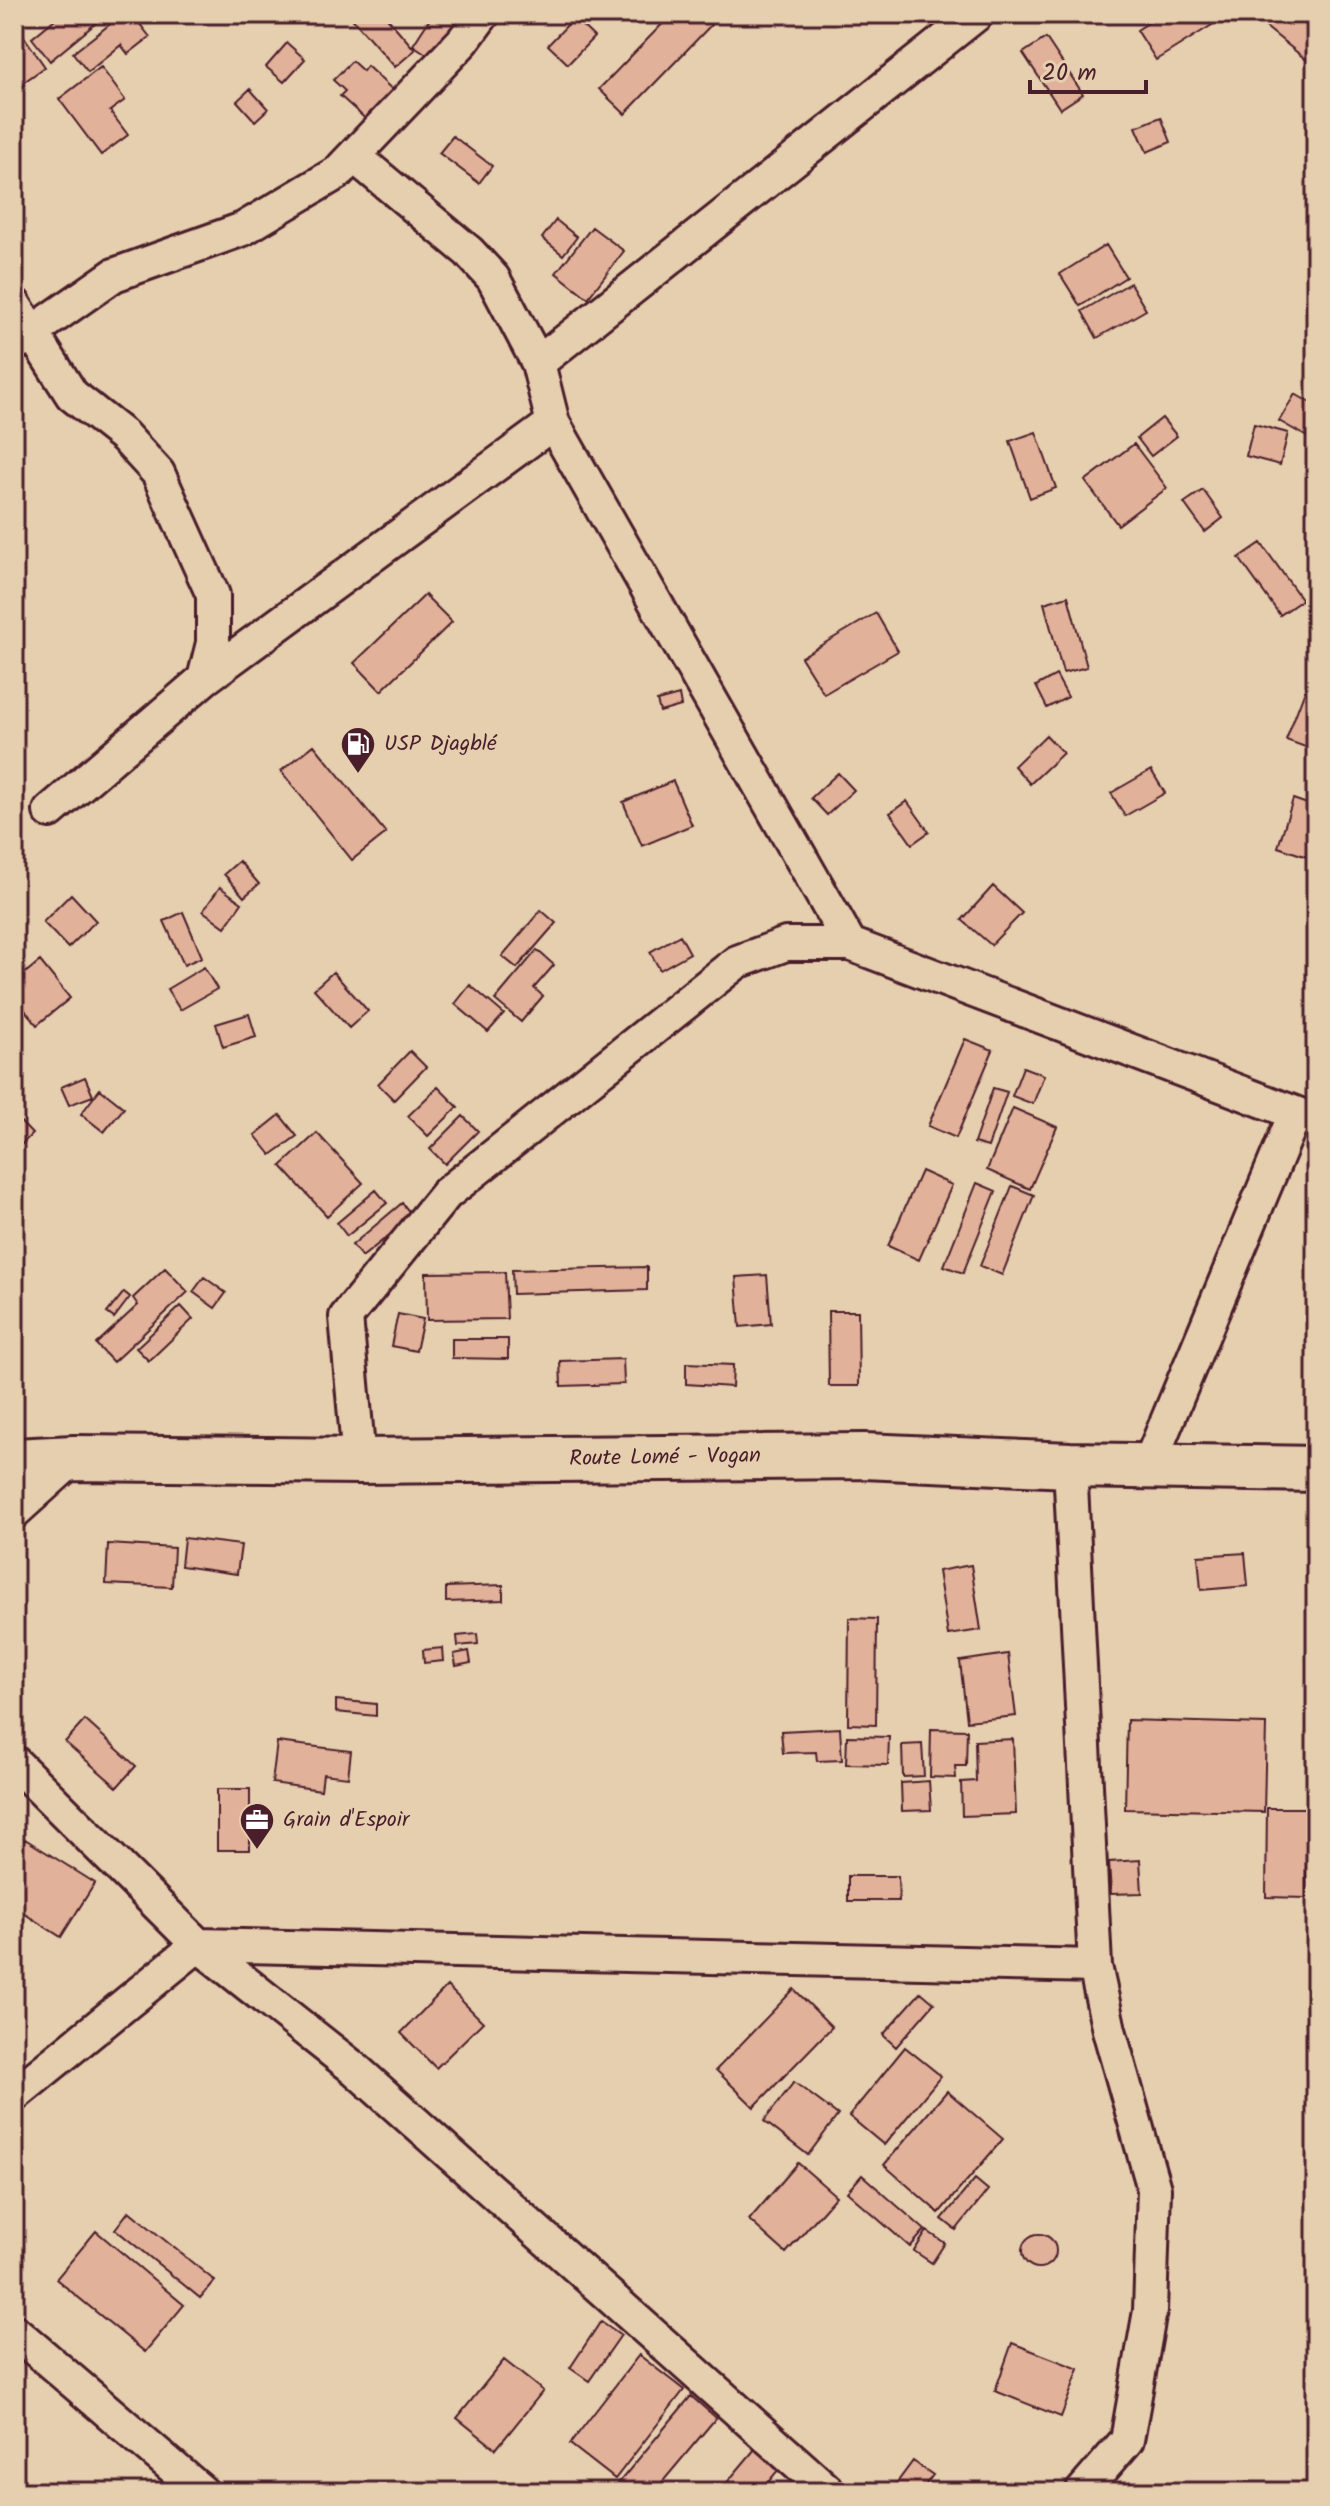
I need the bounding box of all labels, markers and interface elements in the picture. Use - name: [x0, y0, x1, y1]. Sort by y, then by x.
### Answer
- scale bar: [1030, 44, 1146, 94]
- text: 20 m: [1042, 54, 1097, 93]
- fuel station icon: USP Djagblé: [339, 725, 377, 775]
- place label: USP Djagblé: [384, 727, 498, 762]
- street label: Route Lomé - Vogan: [569, 1439, 761, 1477]
- office icon: Grain d'Espoir: [238, 1801, 276, 1851]
- place label: Grain d'Espoir: [283, 1803, 411, 1838]

